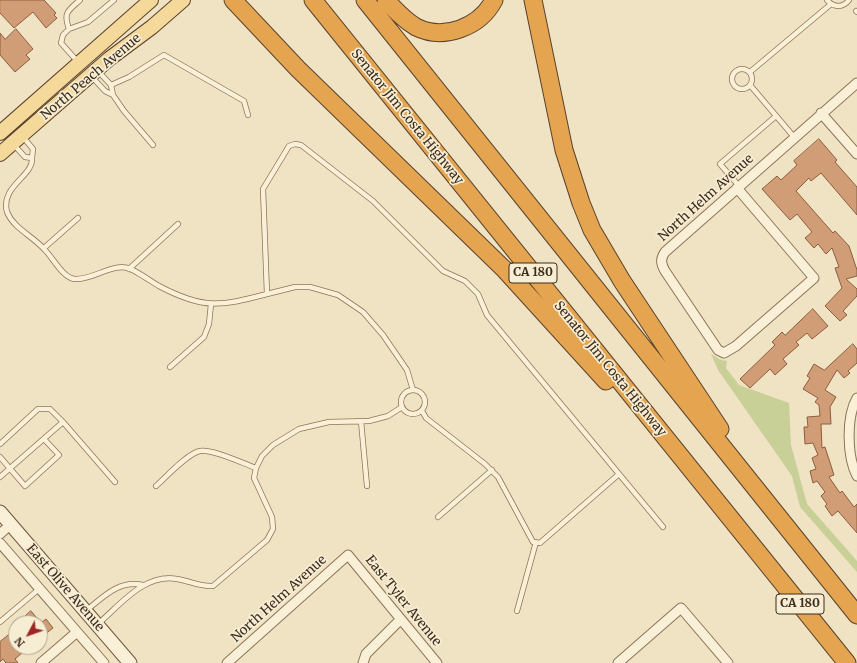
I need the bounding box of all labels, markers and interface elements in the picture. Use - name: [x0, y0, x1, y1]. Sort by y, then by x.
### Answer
- street label: North Peach Avenue: [38, 31, 144, 123]
- street label: Senator Jim Costa Highway: [348, 46, 466, 188]
- street label: North Helm Avenue: [655, 151, 757, 245]
- road number: CA 180: [509, 263, 557, 283]
- street label: Senator Jim Costa Highway: [551, 298, 669, 440]
- street label: East Olive Avenue: [23, 541, 107, 635]
- street label: North Helm Avenue: [228, 552, 330, 646]
- street label: East Tyler Avenue: [362, 553, 444, 649]
- road number: CA 180: [776, 594, 824, 614]
- north arrow: [8, 615, 48, 655]
- text: N: [12, 634, 28, 650]

